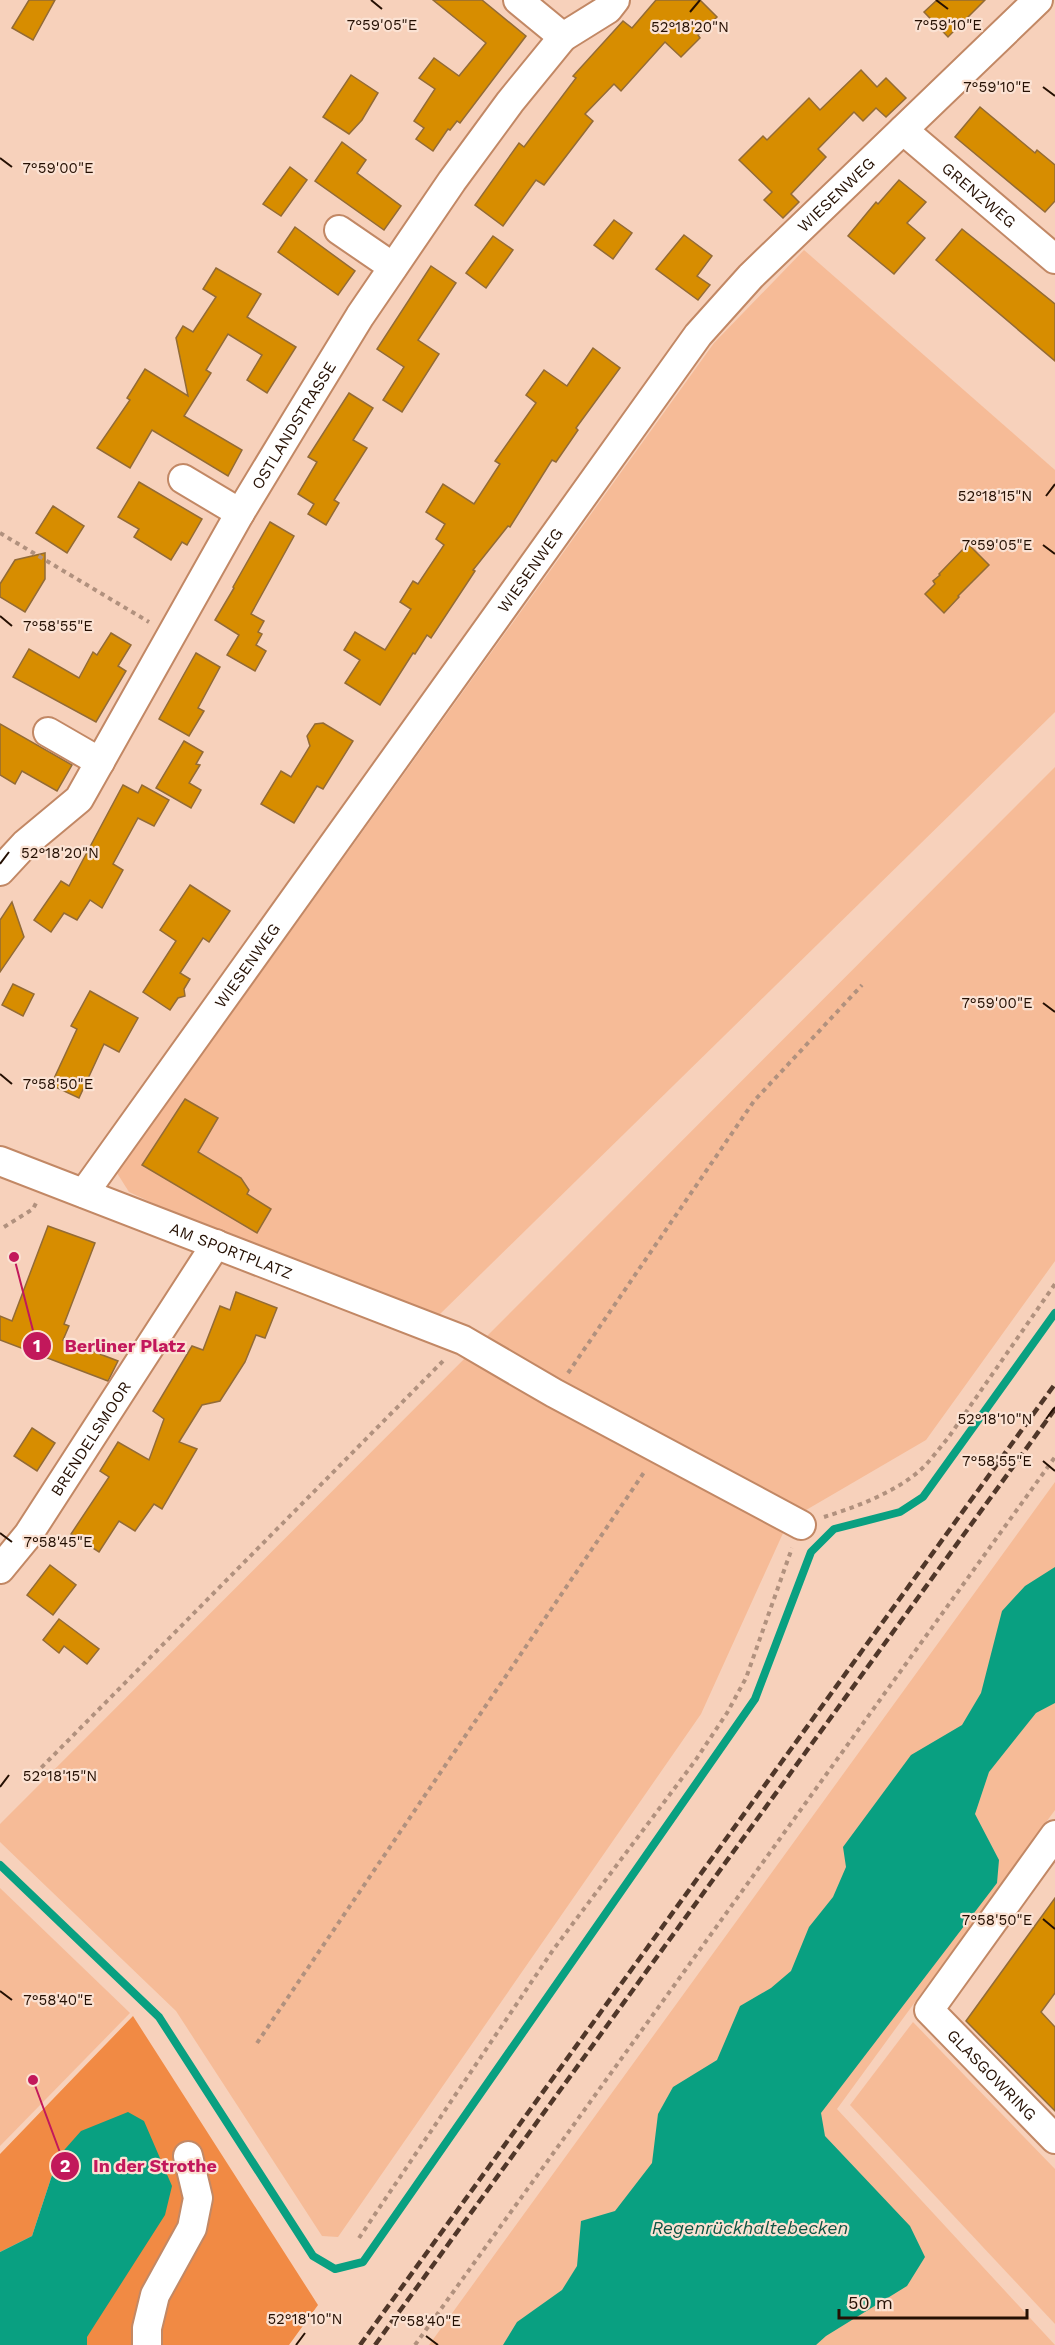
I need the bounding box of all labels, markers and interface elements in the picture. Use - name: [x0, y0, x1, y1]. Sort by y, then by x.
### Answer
- text: 7°59'05"E: [347, 16, 417, 34]
- text: 7°59'10"E: [914, 16, 982, 34]
- text: 52°18'20"N: [651, 18, 729, 36]
- text: 7°59'10"E: [963, 78, 1031, 96]
- street label: WIESENWEG: [794, 153, 879, 236]
- street label: GRENZWEG: [938, 158, 1020, 232]
- text: 7°59'00"E: [22, 159, 94, 177]
- street label: OSTLANDSTRASSE: [248, 358, 340, 493]
- text: 52°18'15"N: [958, 487, 1032, 505]
- street label: WIESENWEG: [493, 524, 567, 616]
- text: 7°59'05"E: [962, 536, 1032, 554]
- text: 7°58'55"E: [23, 617, 93, 635]
- text: 52°18'20"N: [21, 844, 99, 862]
- street label: WIESENWEG: [211, 920, 284, 1012]
- text: 7°59'00"E: [961, 994, 1033, 1012]
- text: 7°58'50"E: [23, 1075, 93, 1093]
- street label: AM SPORTPLATZ: [167, 1219, 295, 1283]
- callout: Berliner Platz: [22, 1328, 198, 1364]
- text: 1: [33, 1335, 41, 1356]
- text: Berliner Platz: [64, 1335, 186, 1356]
- street label: BRENDELSMOOR: [47, 1378, 135, 1500]
- text: 52°18'10"N: [957, 1410, 1033, 1428]
- text: 7°58'55"E: [962, 1452, 1032, 1470]
- text: 7°58'45"E: [24, 1533, 92, 1551]
- text: 52°18'15"N: [23, 1767, 97, 1785]
- text: 7°58'50"E: [962, 1911, 1032, 1929]
- text: 7°58'40"E: [23, 1991, 93, 2009]
- street label: GLASGOWRING: [943, 2026, 1040, 2124]
- callout: In der Strothe: [50, 2148, 229, 2184]
- text: 2: [60, 2155, 70, 2176]
- text: In der Strothe: [93, 2155, 217, 2176]
- water label: Regenrückhaltebecken: [652, 2217, 848, 2238]
- scale bar: [839, 2282, 1026, 2320]
- text: 50 m: [848, 2292, 893, 2313]
- text: 52°18'10"N: [267, 2310, 343, 2328]
- text: 7°58'40"E: [391, 2312, 461, 2330]

